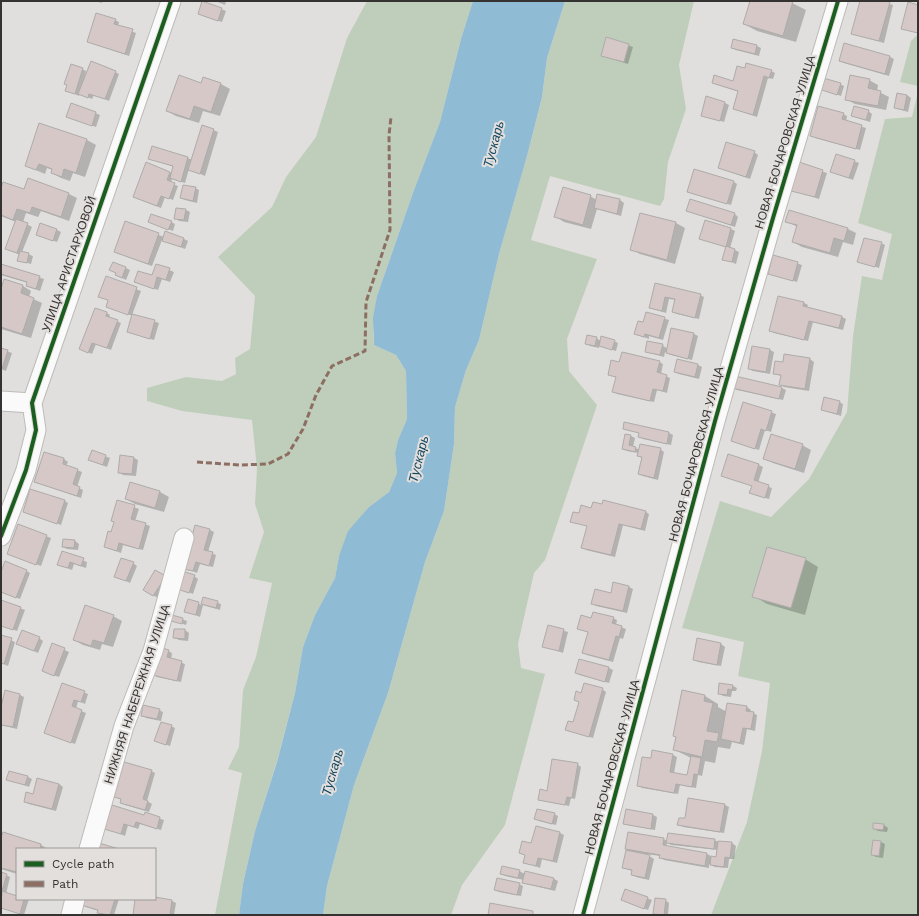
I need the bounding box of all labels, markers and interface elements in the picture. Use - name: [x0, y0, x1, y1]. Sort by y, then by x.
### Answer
- street label: НОВАЯ БОЧАРОВСКАЯ УЛИЦА: [752, 53, 818, 231]
- water label: Тускарь: [480, 119, 507, 169]
- street label: УЛИЦА АРИСТАРХОВОЙ: [38, 194, 99, 334]
- street label: НОВАЯ БОЧАРОВСКАЯ УЛИЦА: [666, 365, 726, 543]
- water label: Тускарь: [405, 434, 432, 484]
- street label: НИЖНЯЯ НАБЕРЕЖНАЯ УЛИЦА: [101, 602, 173, 786]
- street label: НОВАЯ БОЧАРОВСКАЯ УЛИЦА: [582, 678, 642, 856]
- water label: Тускарь: [319, 747, 346, 797]
- legend: [16, 848, 156, 900]
- text: Cycle path: [52, 857, 114, 871]
- text: Path: [52, 877, 78, 891]

